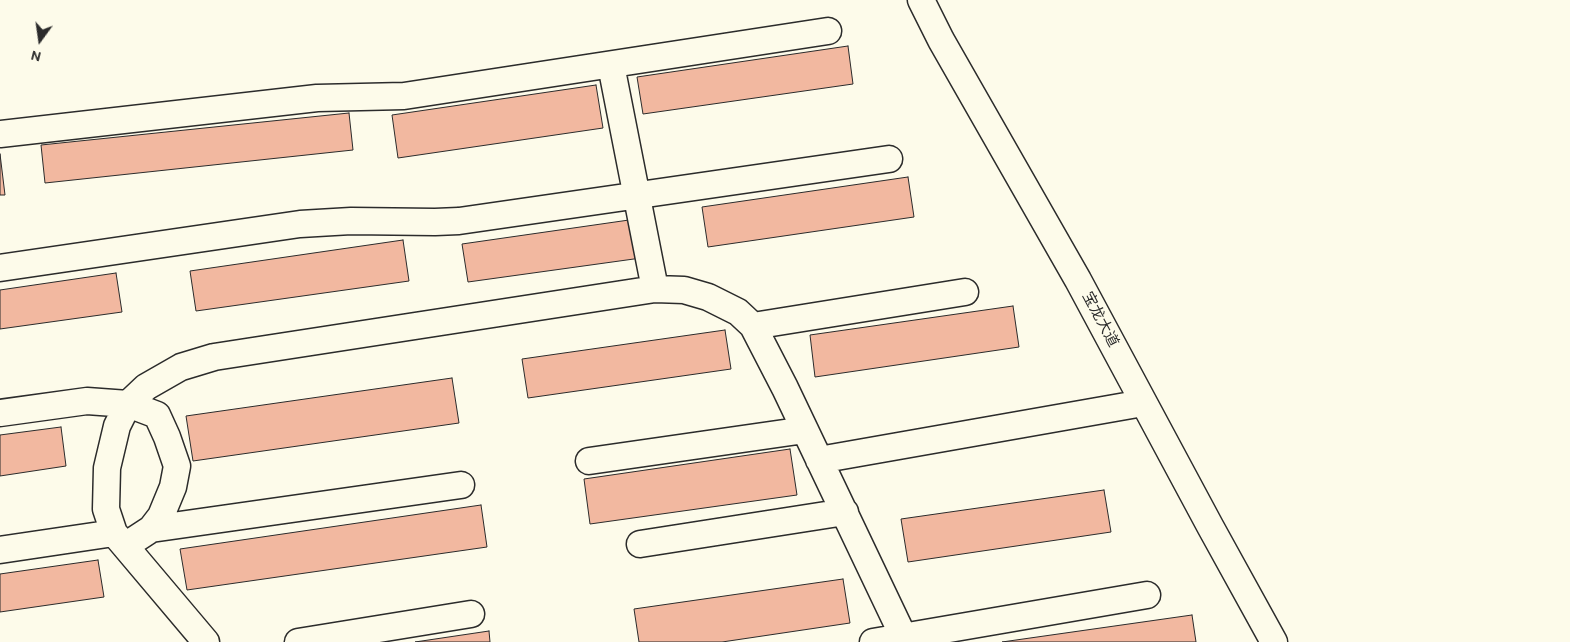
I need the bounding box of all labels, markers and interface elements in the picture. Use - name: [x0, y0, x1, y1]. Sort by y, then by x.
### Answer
- north arrow: [15, 15, 65, 65]
- text: N: [29, 46, 43, 65]
- street label: 宝龙大道: [1077, 289, 1121, 351]

